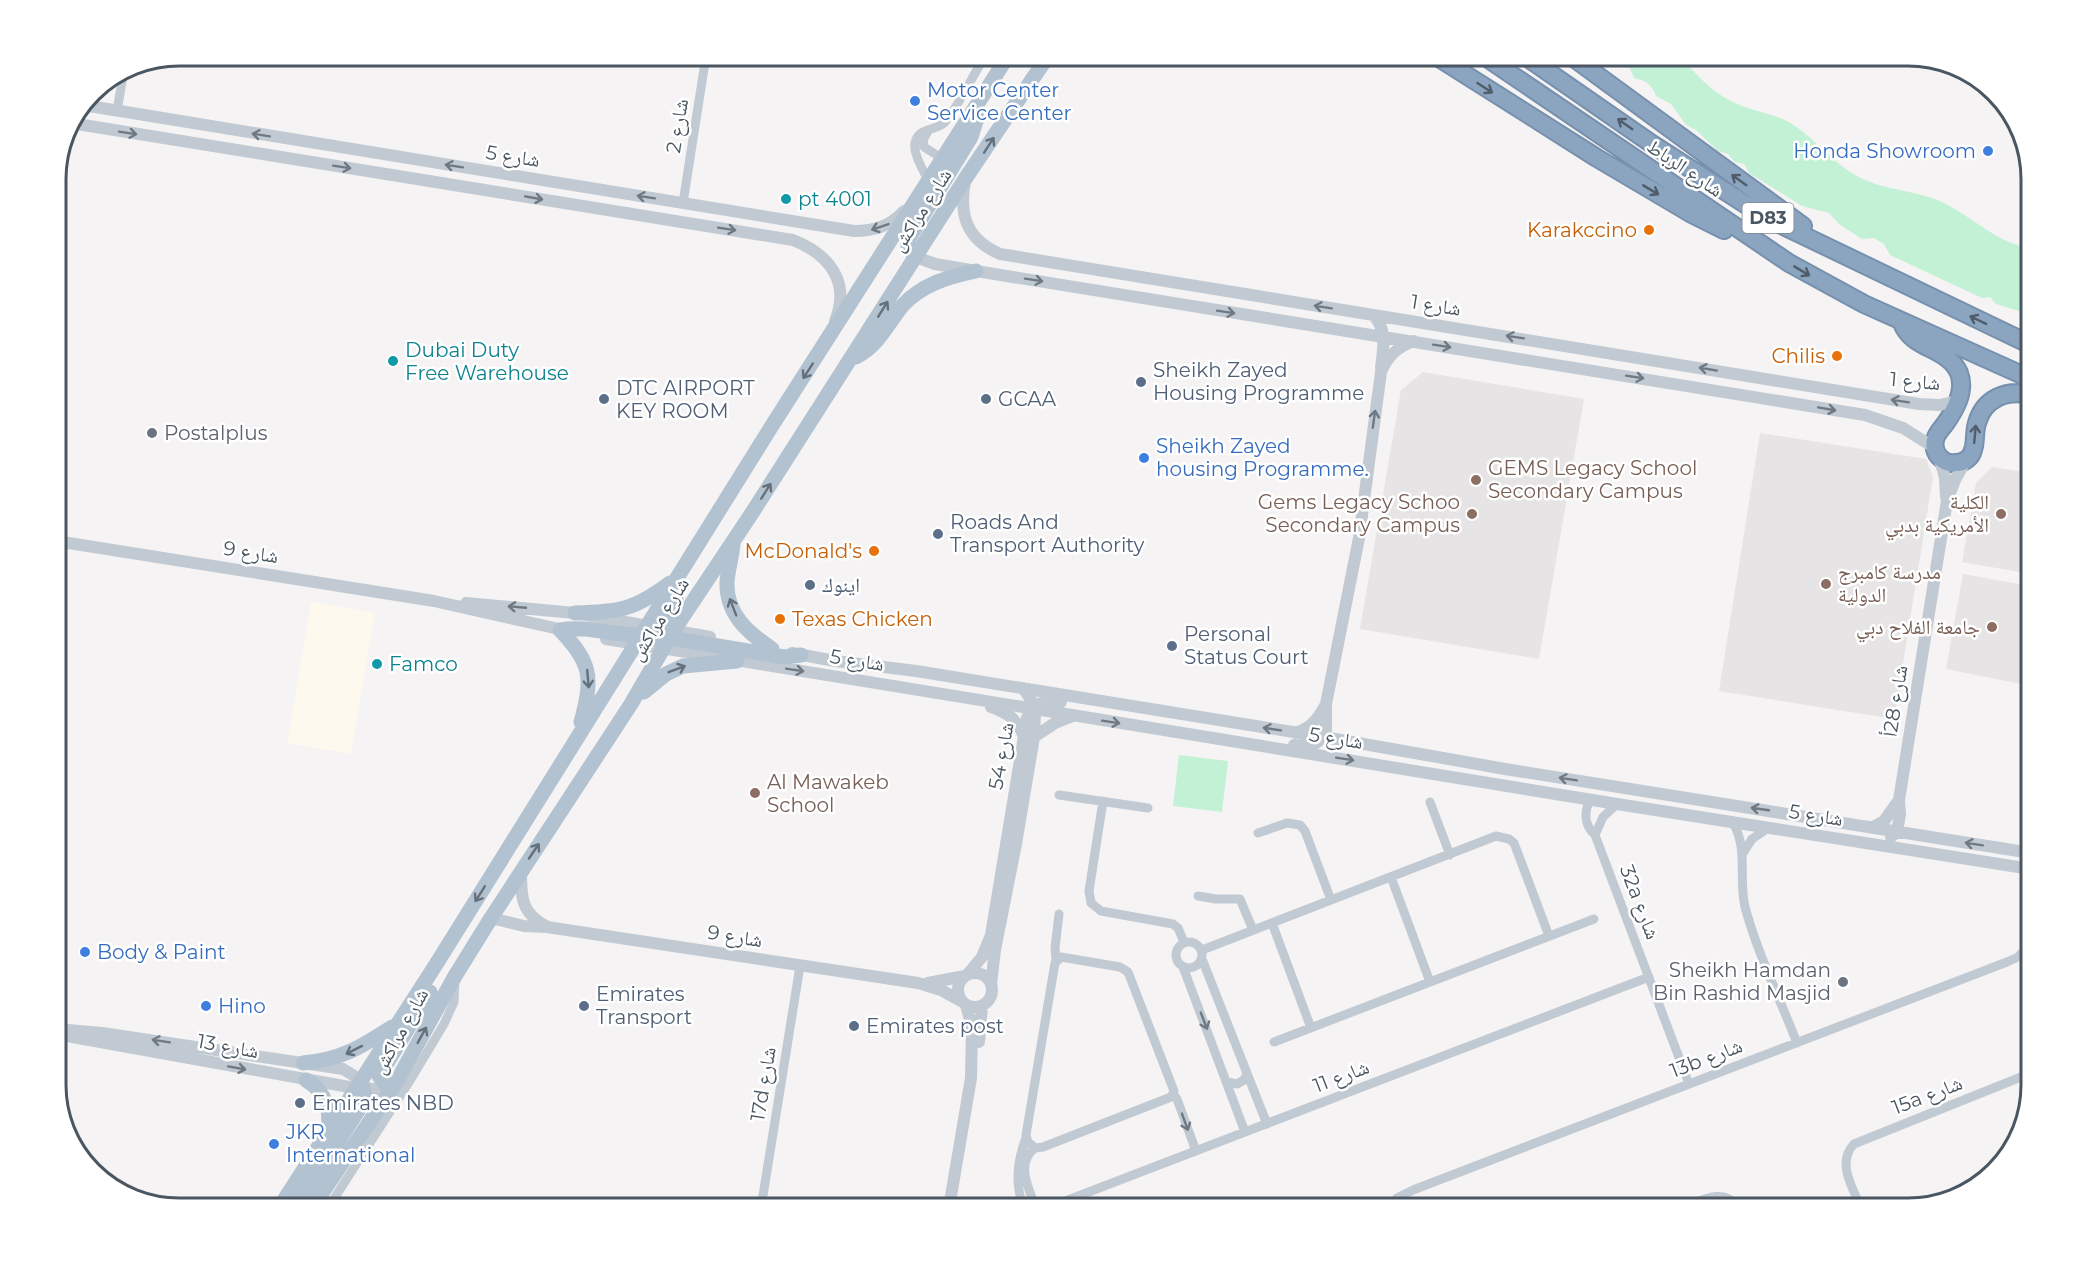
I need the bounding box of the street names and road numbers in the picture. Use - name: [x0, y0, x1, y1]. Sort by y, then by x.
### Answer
- street label: شارع 2: [661, 97, 694, 155]
- street label: شارع الرباط: [1642, 134, 1727, 203]
- street label: شارع 5: [484, 140, 542, 173]
- street label: شارع مراكش: [885, 164, 957, 256]
- road number: D83: [1742, 203, 1794, 233]
- street label: شارع 1: [1409, 289, 1463, 322]
- street label: شارع 1: [1889, 367, 1941, 396]
- street label: شارع 9: [222, 536, 280, 569]
- street label: شارع مراكش: [624, 573, 695, 666]
- street label: شارع 5: [828, 644, 886, 677]
- street label: شارع 28أ: [1877, 663, 1913, 739]
- street label: شارع 54: [983, 721, 1020, 792]
- street label: شارع 5: [1307, 722, 1365, 755]
- street label: شارع 5: [1787, 799, 1845, 832]
- street label: 32a شارع: [1614, 861, 1665, 943]
- street label: شارع 9: [706, 920, 764, 953]
- street label: شارع مراكش: [367, 984, 434, 1078]
- street label: شارع 13: [195, 1029, 260, 1064]
- street label: 13b شارع: [1667, 1033, 1746, 1084]
- street label: 17d شارع: [745, 1045, 782, 1123]
- street label: شارع 11: [1310, 1054, 1373, 1098]
- street label: 15a شارع: [1888, 1071, 1966, 1120]

